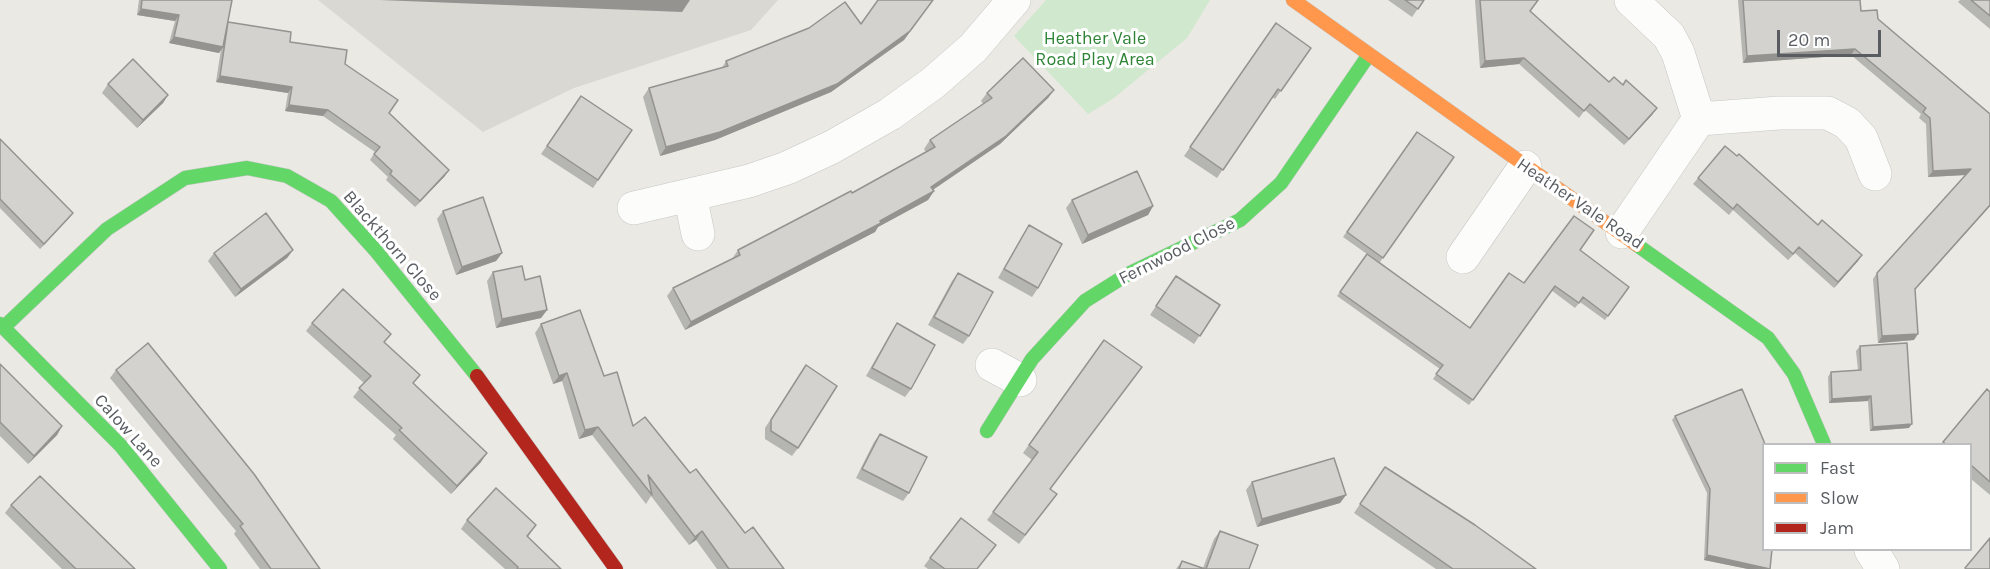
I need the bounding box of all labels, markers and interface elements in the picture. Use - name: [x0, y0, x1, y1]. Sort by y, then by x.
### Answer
- scale bar: [1780, 18, 1884, 56]
- park label: Heather Vale Road Play Area: [1035, 28, 1155, 70]
- text: 20 m: [1788, 29, 1830, 51]
- street label: Heather Vale Road: [1512, 154, 1648, 254]
- street label: Blackthorn Close: [338, 186, 446, 306]
- street label: Fernwood Close: [1115, 212, 1239, 290]
- street label: Calow Lane: [89, 390, 167, 472]
- legend: [1762, 443, 1972, 551]
- text: Fast: [1820, 457, 1855, 479]
- text: Slow: [1820, 487, 1859, 509]
- text: Jam: [1820, 517, 1854, 539]

